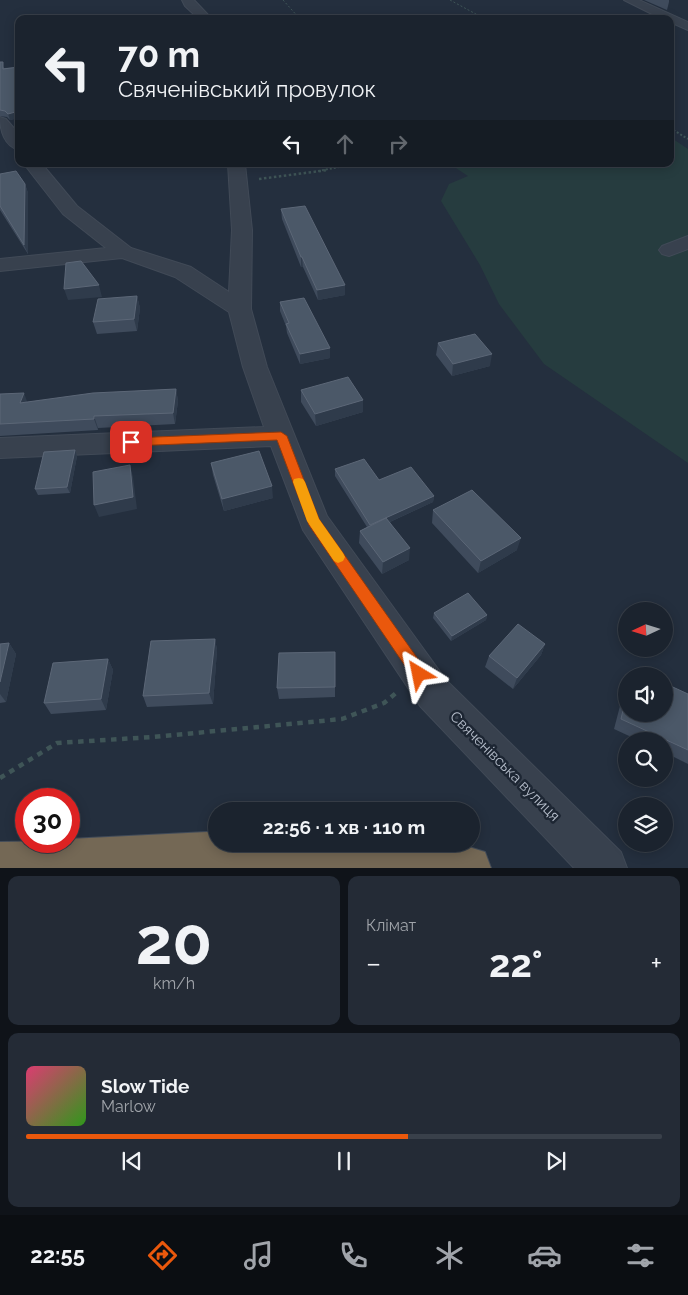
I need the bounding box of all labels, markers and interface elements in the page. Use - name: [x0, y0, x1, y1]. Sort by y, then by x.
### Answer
- text: 70 m: [118, 34, 200, 75]
- icon: left: [35, 35, 100, 100]
- text: Свяченівський провулок: [118, 76, 376, 102]
- icon: left: [278, 130, 306, 158]
- icon: ahead: [331, 130, 359, 158]
- icon: right: [384, 130, 412, 158]
- pin: [110, 421, 152, 463]
- icon: arrive: [117, 428, 145, 456]
- north arrow: [618, 602, 672, 658]
- map controls: [618, 602, 673, 852]
- position arrow: [392, 647, 444, 699]
- button: sound: [618, 667, 673, 722]
- street label: Свяченівська вулиця: [446, 707, 564, 825]
- button: search: [618, 732, 673, 787]
- speed limit sign: 30: [15, 788, 80, 853]
- button: layers: [618, 797, 673, 852]
- text: 22:56 · 1 хв · 110 m: [263, 816, 425, 838]
- text: 20: [136, 903, 212, 979]
- text: Клімат: [366, 916, 416, 935]
- text: 22°: [489, 941, 542, 986]
- text: −: [366, 947, 381, 980]
- text: +: [650, 947, 662, 980]
- text: km/h: [153, 974, 195, 993]
- text: Slow Tide: [101, 1075, 190, 1097]
- text: Marlow: [101, 1097, 156, 1116]
- icon: previous: [118, 1147, 146, 1175]
- icon: pause: [330, 1147, 358, 1175]
- icon: next: [542, 1147, 570, 1175]
- icon: directions: [145, 1238, 180, 1273]
- icon: music: [241, 1238, 276, 1273]
- icon: phone: [336, 1238, 371, 1273]
- icon: climate: [432, 1238, 467, 1273]
- icon: car: [527, 1238, 562, 1273]
- icon: filters: [623, 1238, 658, 1273]
- text: 22:55: [30, 1242, 85, 1268]

